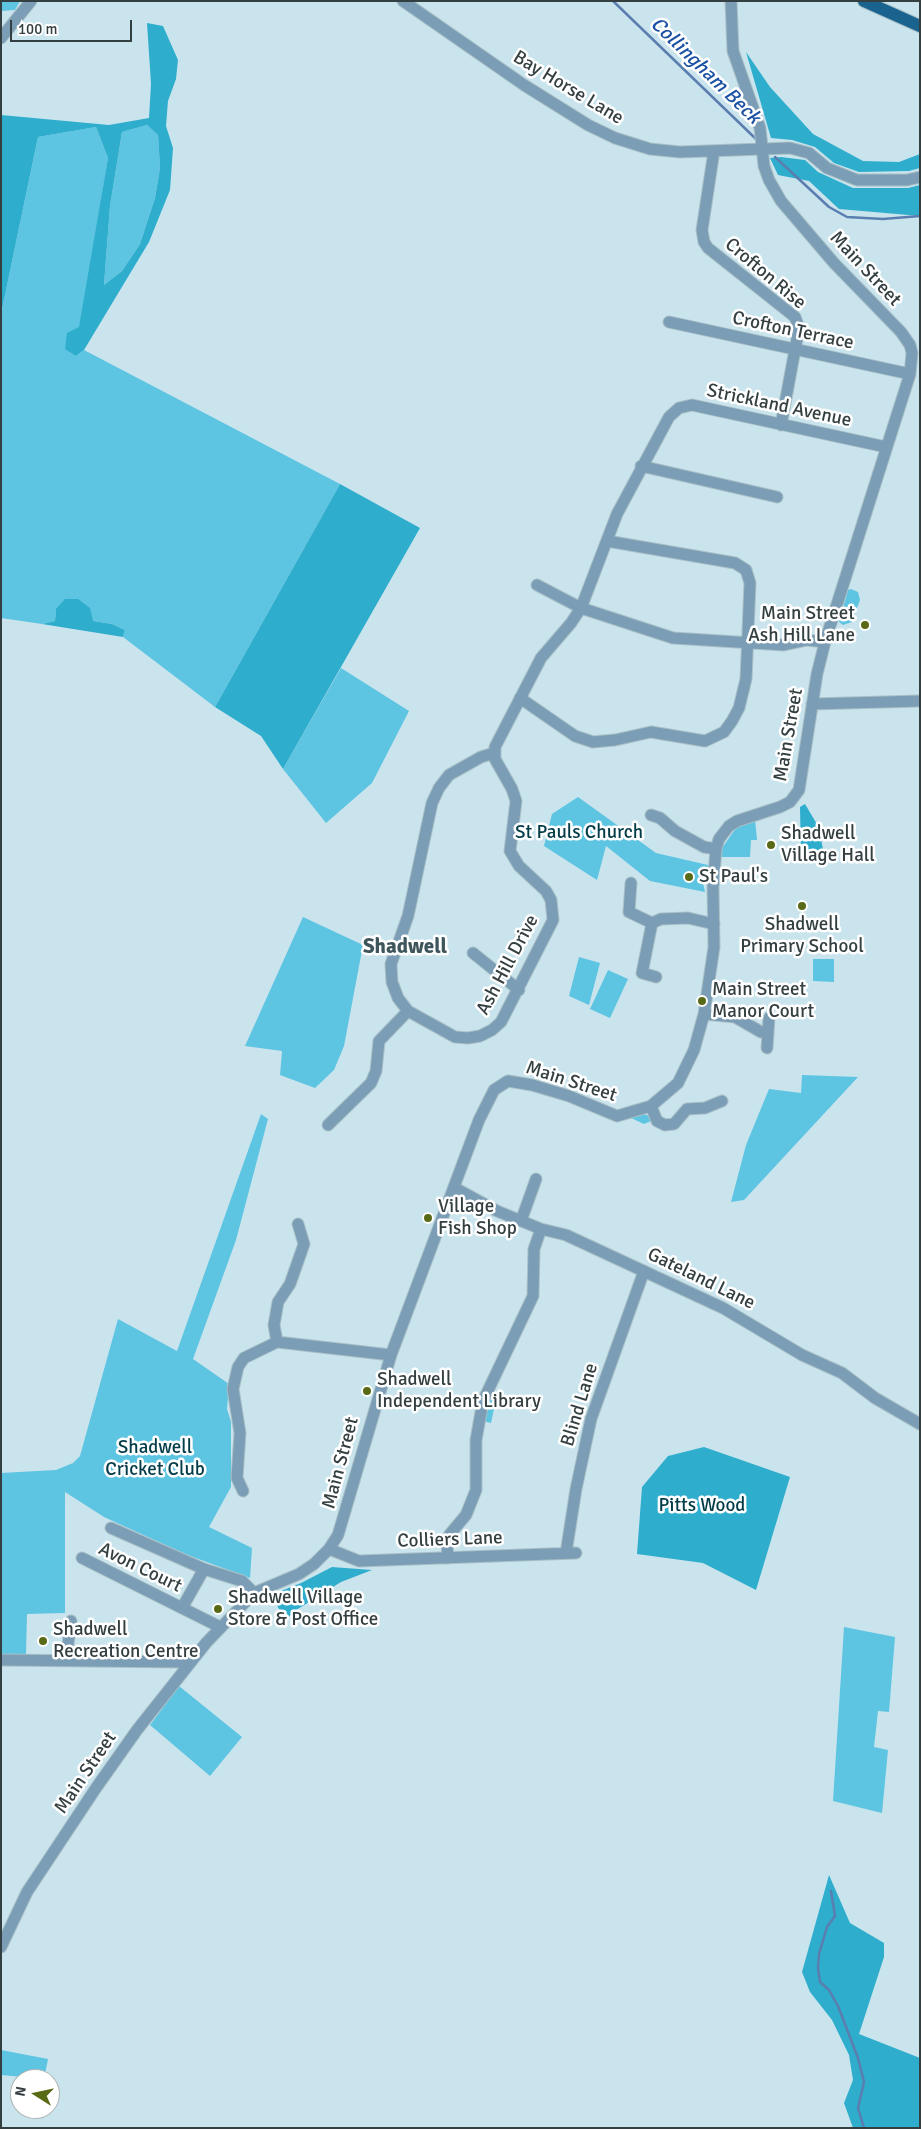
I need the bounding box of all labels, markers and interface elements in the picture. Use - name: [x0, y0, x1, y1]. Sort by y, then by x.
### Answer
- scale bar: [12, 10, 135, 42]
- water label: Collingham Beck: [645, 12, 765, 130]
- text: 100 m: [18, 20, 58, 38]
- street label: Bay Horse Lane: [509, 46, 627, 130]
- street label: Main Street: [825, 227, 905, 311]
- street label: Crofton Rise: [720, 233, 810, 315]
- street label: Crofton Terrace: [730, 307, 856, 355]
- street label: Strickland Avenue: [705, 380, 853, 432]
- place label: Main Street Ash Hill Lane: [748, 603, 855, 647]
- marker: Main Street Ash Hill Lane: [859, 619, 871, 631]
- street label: Main Street: [770, 687, 808, 783]
- park label: St Pauls Church: [515, 822, 643, 844]
- place label: Shadwell Village Hall: [781, 823, 875, 867]
- marker: Shadwell Village Hall: [765, 839, 777, 851]
- place label: St Paul's: [699, 866, 768, 888]
- marker: St Paul's: [683, 871, 695, 883]
- marker: Shadwell Primary School: [796, 900, 808, 912]
- street label: Ash Hill Drive: [472, 911, 544, 1019]
- place label: Shadwell Primary School: [740, 914, 864, 958]
- district label: Shadwell: [363, 934, 447, 960]
- place label: Main Street Manor Court: [712, 979, 814, 1023]
- marker: Main Street Manor Court: [696, 995, 708, 1007]
- street label: Main Street: [523, 1057, 619, 1107]
- place label: Village Fish Shop: [438, 1196, 517, 1240]
- marker: Village Fish Shop: [422, 1212, 434, 1224]
- street label: Gateland Lane: [644, 1243, 758, 1315]
- street label: Blind Lane: [557, 1361, 603, 1449]
- place label: Shadwell Independent Library: [377, 1369, 541, 1413]
- marker: Shadwell Independent Library: [361, 1385, 373, 1397]
- street label: Main Street: [318, 1415, 364, 1511]
- park label: Shadwell Cricket Club: [105, 1437, 205, 1481]
- park label: Pitts Wood: [659, 1495, 745, 1517]
- street label: Colliers Lane: [397, 1527, 503, 1553]
- street label: Avon Court: [95, 1538, 185, 1598]
- place label: Shadwell Village Store & Post Office: [228, 1587, 378, 1631]
- marker: Shadwell Village Store & Post Office: [212, 1603, 224, 1615]
- place label: Shadwell Recreation Centre: [53, 1619, 199, 1663]
- marker: Shadwell Recreation Centre: [37, 1635, 49, 1647]
- street label: Main Street: [50, 1728, 122, 1818]
- north arrow: [10, 2069, 60, 2119]
- text: N: [12, 2085, 30, 2098]

